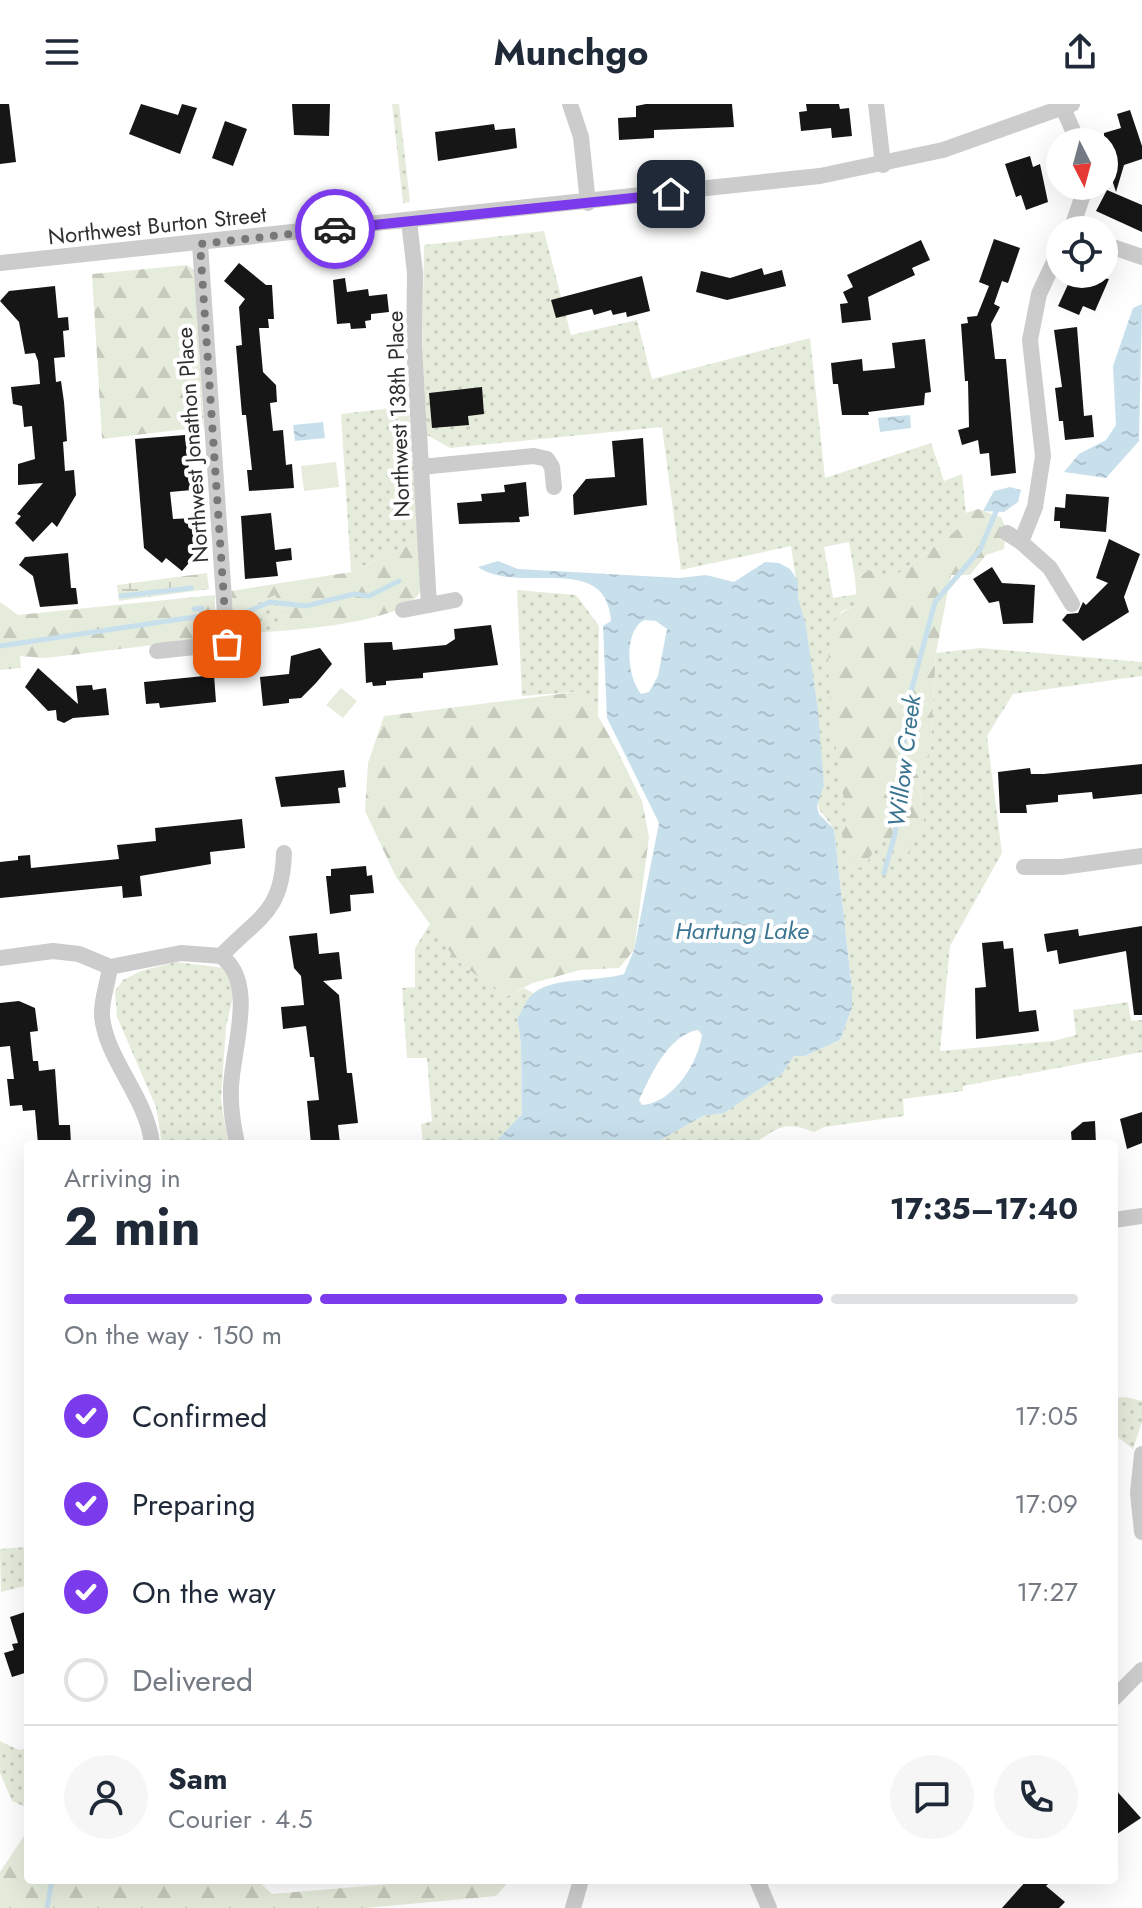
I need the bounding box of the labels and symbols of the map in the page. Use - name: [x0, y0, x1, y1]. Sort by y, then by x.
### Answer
- north arrow: [1046, 128, 1118, 200]
- pin: [637, 160, 705, 228]
- courier: [295, 189, 375, 269]
- street label: Northwest Burton Street: [46, 198, 268, 252]
- street label: Northwest 138th Place: [378, 310, 418, 518]
- street label: Northwest Jonathon Place: [168, 326, 216, 564]
- pin: [193, 610, 261, 678]
- water label: Willow Creek: [879, 691, 930, 829]
- water label: Hartung Lake: [675, 913, 809, 948]

